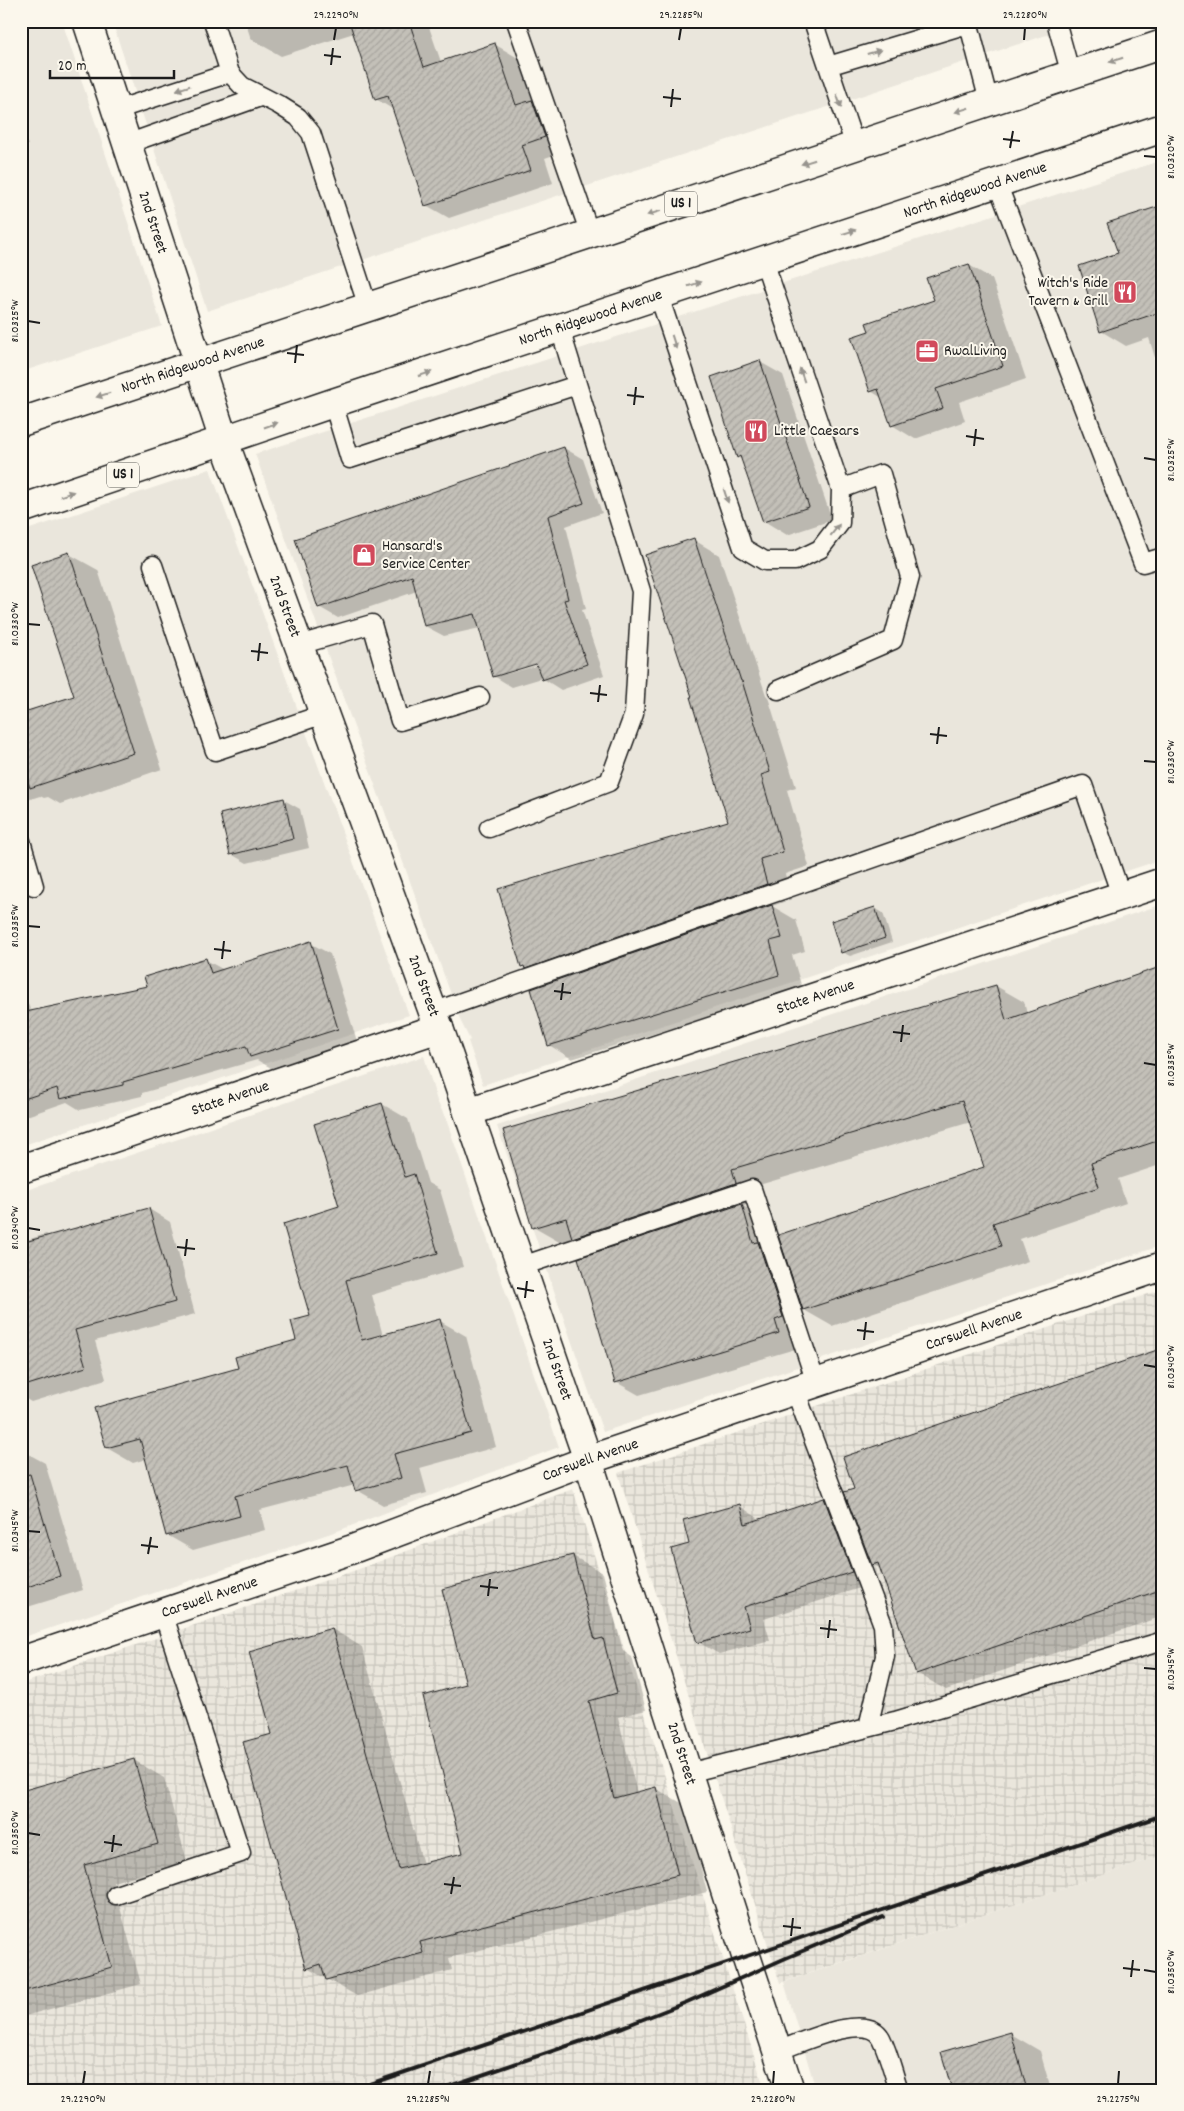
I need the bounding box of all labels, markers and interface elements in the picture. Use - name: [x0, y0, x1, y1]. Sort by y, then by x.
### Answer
- text: 29.2290°N: [313, 7, 359, 24]
- text: 29.2285°N: [659, 7, 703, 24]
- text: 29.2280°N: [1003, 7, 1047, 24]
- one-way arrow: [867, 47, 882, 55]
- scale bar: [50, 48, 174, 80]
- text: 20 m: [58, 56, 86, 78]
- one-way arrow: [1109, 56, 1124, 64]
- one-way arrow: [176, 84, 191, 92]
- one-way arrow: [836, 94, 844, 109]
- one-way arrow: [954, 107, 969, 115]
- text: 81.0320°W: [1163, 135, 1180, 179]
- street label: North Ridgewood Avenue: [900, 156, 1050, 225]
- one-way arrow: [800, 158, 815, 166]
- street label: 2nd Street: [132, 188, 174, 257]
- road number: US 1: [665, 192, 697, 216]
- one-way arrow: [646, 210, 661, 217]
- one-way arrow: [842, 228, 857, 236]
- place label: Witch's Ride Tavern & Grill: [1028, 272, 1108, 313]
- restaurant icon: Witch's Ride Tavern & Grill: [1112, 279, 1138, 305]
- one-way arrow: [688, 280, 703, 288]
- street label: North Ridgewood Avenue: [516, 283, 665, 352]
- text: 81.0325°W: [7, 299, 24, 342]
- street label: North Ridgewood Avenue: [118, 331, 268, 400]
- one-way arrow: [670, 335, 678, 350]
- office icon: RwalLiving: [914, 338, 940, 364]
- place label: RwalLiving: [944, 340, 1007, 363]
- one-way arrow: [798, 368, 805, 383]
- one-way arrow: [417, 369, 432, 377]
- one-way arrow: [95, 391, 110, 399]
- restaurant icon: Little Caesars: [743, 418, 769, 444]
- place label: Little Caesars: [774, 420, 859, 443]
- one-way arrow: [263, 421, 278, 428]
- text: 81.0325°W: [1163, 438, 1180, 481]
- road number: US 1: [107, 462, 139, 488]
- one-way arrow: [722, 489, 730, 504]
- one-way arrow: [60, 490, 75, 497]
- one-way arrow: [830, 523, 840, 536]
- place label: Hansard's Service Center: [382, 535, 470, 576]
- shop icon: Hansard's Service Center: [351, 542, 377, 568]
- street label: 2nd Street: [263, 572, 307, 641]
- text: 81.0330°W: [7, 602, 24, 646]
- text: 81.0330°W: [1163, 740, 1180, 784]
- text: 81.0335°W: [7, 904, 24, 947]
- street label: 2nd Street: [402, 952, 445, 1020]
- street label: State Avenue: [773, 973, 858, 1021]
- text: 81.0335°W: [1163, 1043, 1180, 1086]
- street label: State Avenue: [188, 1075, 272, 1122]
- text: 81.0340°W: [7, 1206, 24, 1250]
- street label: Carswell Avenue: [923, 1303, 1025, 1357]
- street label: 2nd Street: [535, 1335, 578, 1404]
- text: 81.0340°W: [1163, 1345, 1180, 1389]
- street label: Carswell Avenue: [539, 1432, 642, 1488]
- text: 81.0345°W: [7, 1510, 24, 1552]
- street label: Carswell Avenue: [158, 1570, 261, 1624]
- text: 81.0345°W: [1163, 1648, 1180, 1690]
- street label: 2nd Street: [661, 1719, 702, 1788]
- text: 81.0350°W: [7, 1811, 24, 1855]
- text: 81.0350°W: [1163, 1950, 1180, 1994]
- text: 29.2290°N: [60, 2091, 106, 2108]
- text: 29.2285°N: [406, 2091, 450, 2108]
- text: 29.2280°N: [751, 2091, 795, 2108]
- text: 29.2275°N: [1096, 2091, 1140, 2108]

